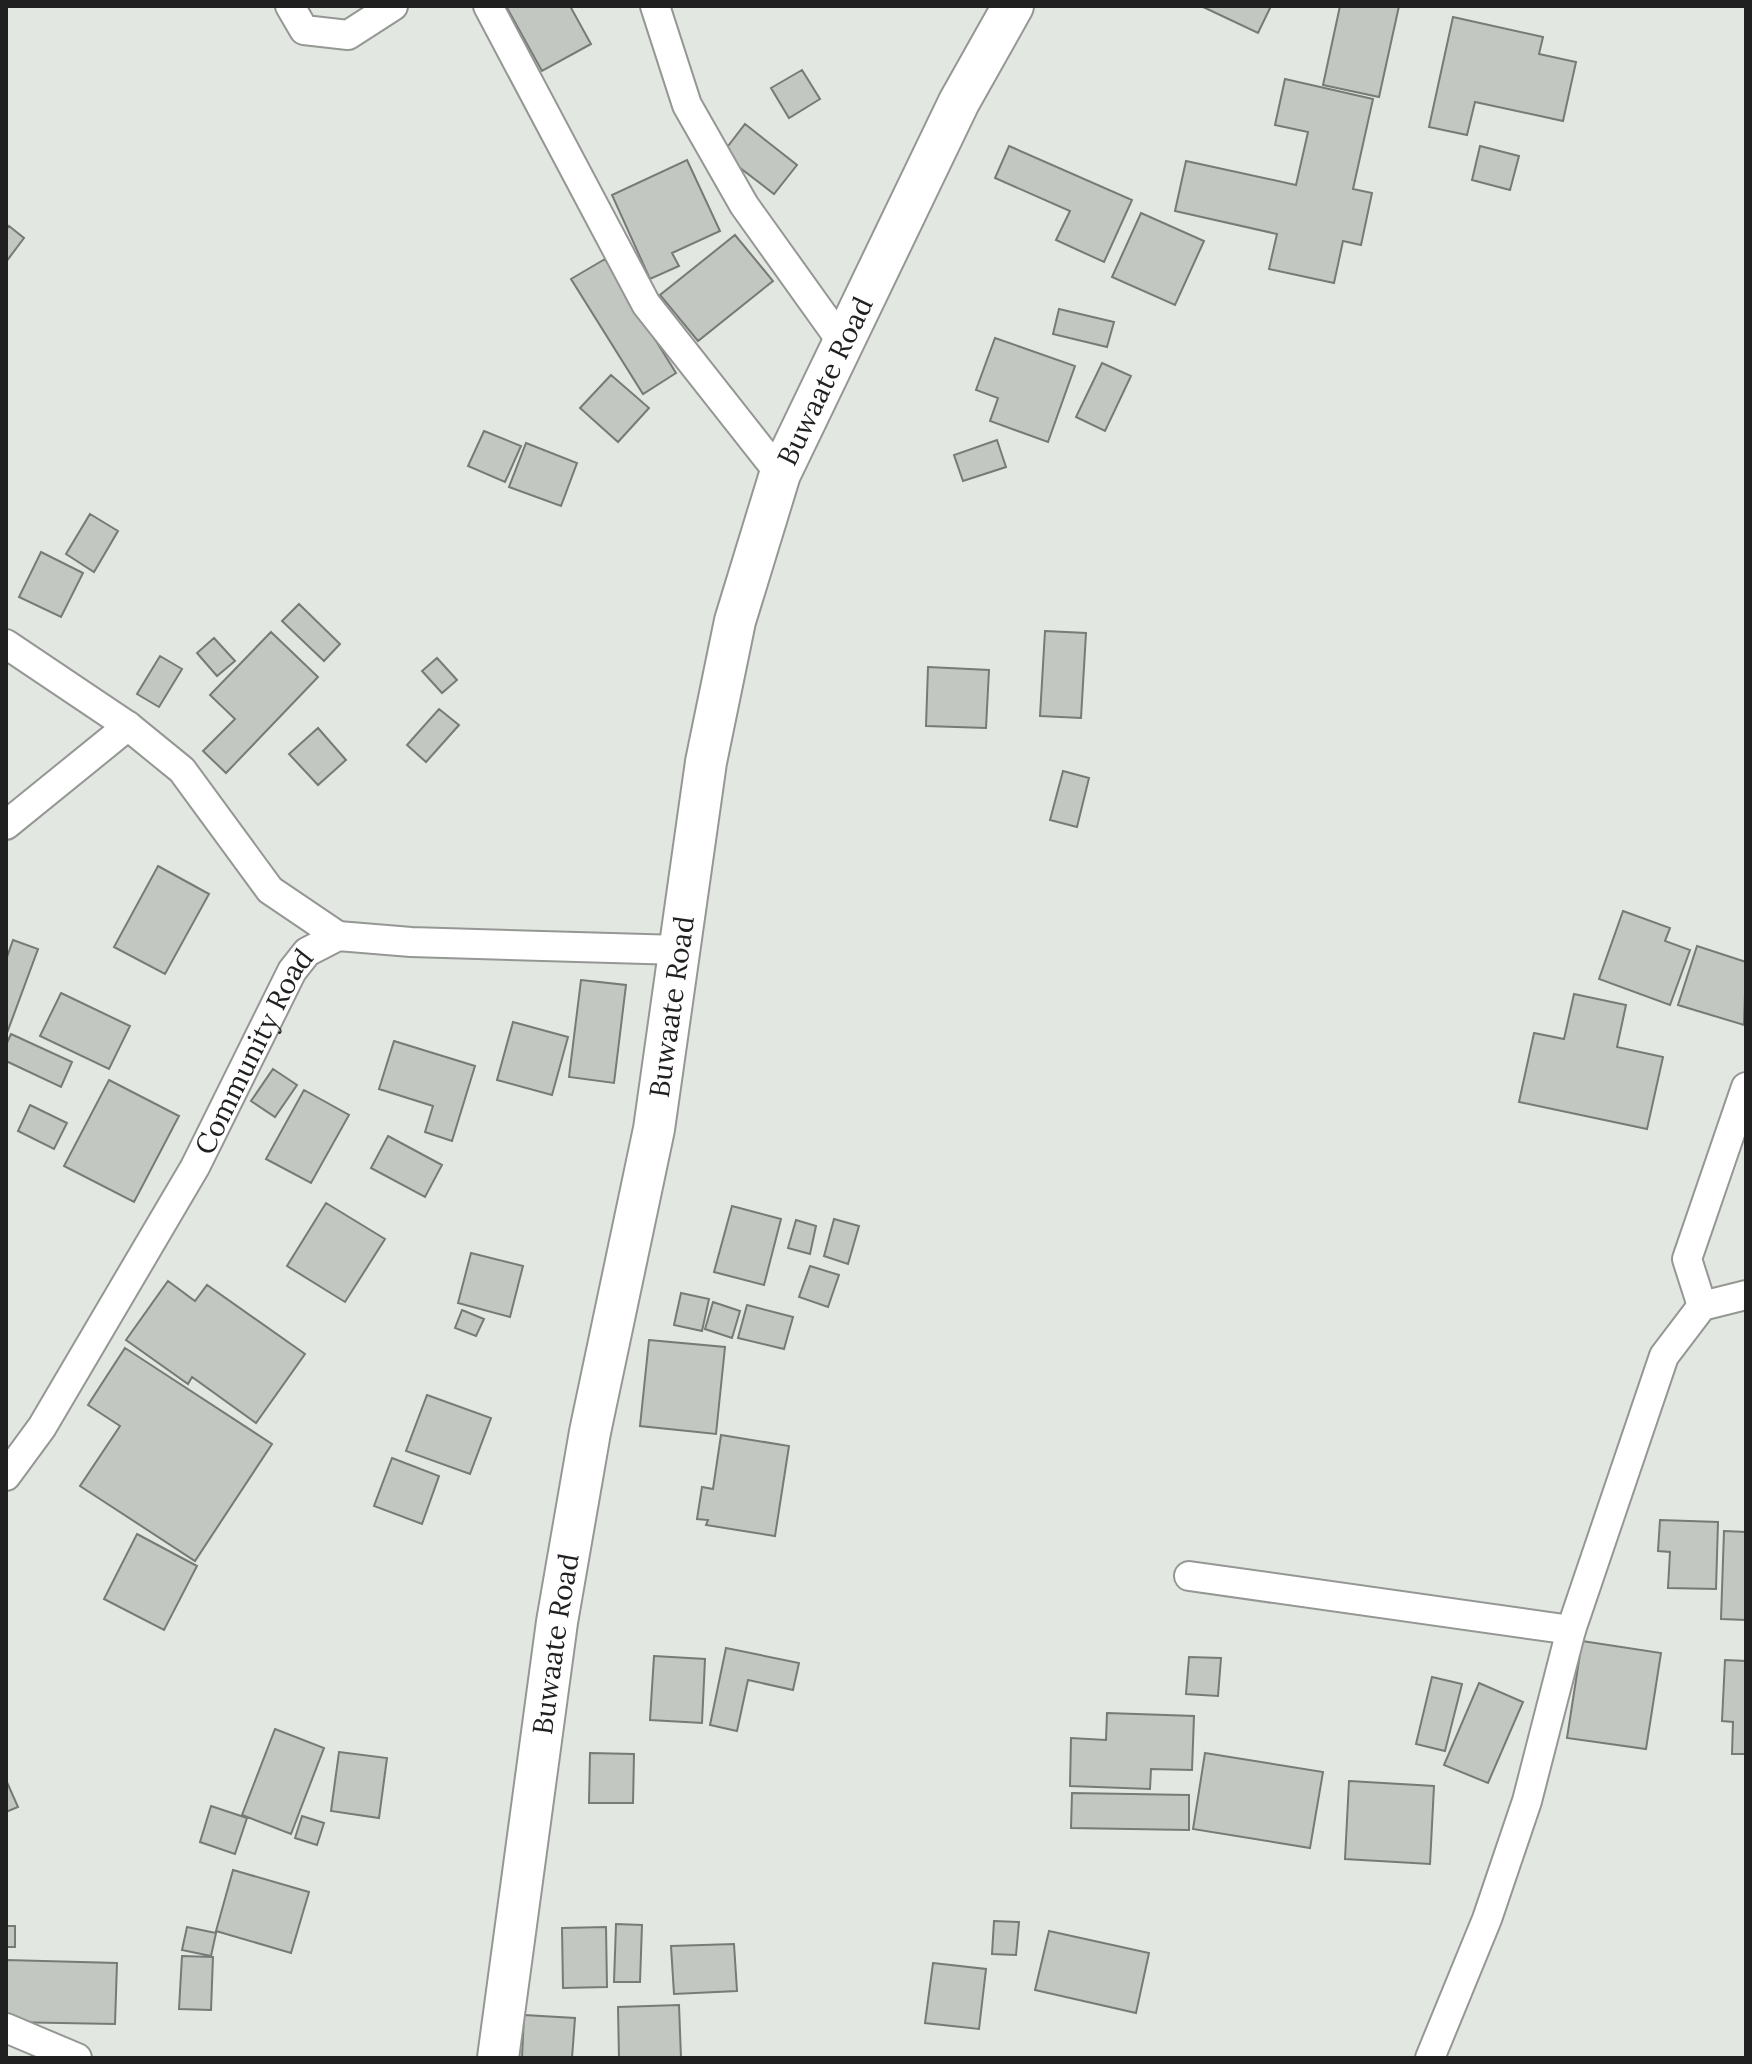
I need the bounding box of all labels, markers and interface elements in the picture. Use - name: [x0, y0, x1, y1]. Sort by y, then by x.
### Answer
- street label: Buwaate Road: [769, 291, 881, 471]
- street label: Buwaate Road: [641, 914, 702, 1100]
- street label: Community Road: [186, 941, 321, 1160]
- street label: Buwaate Road: [524, 1550, 587, 1737]

